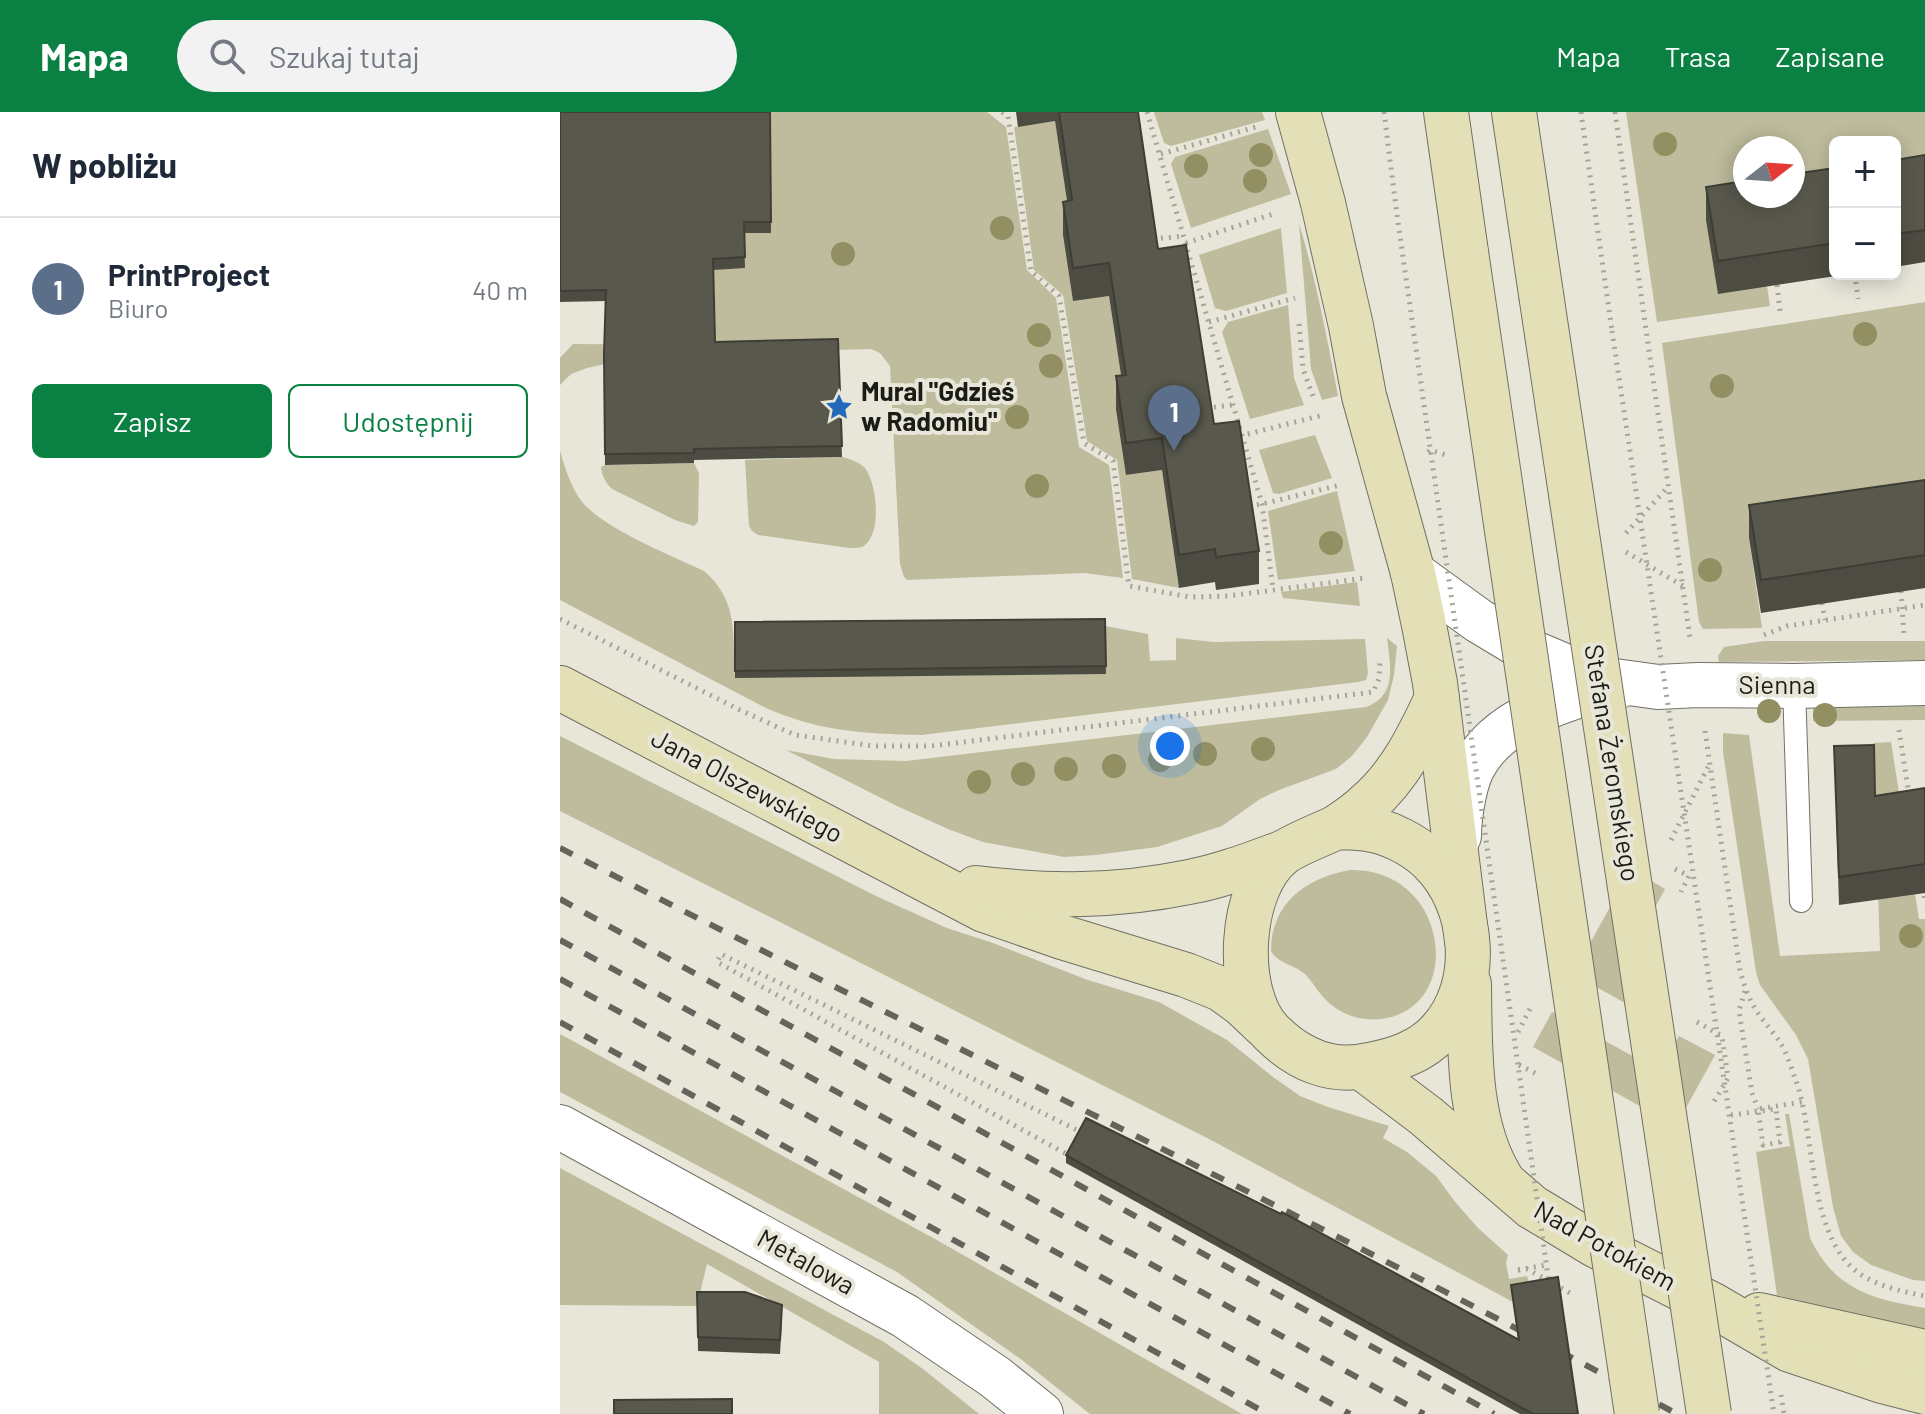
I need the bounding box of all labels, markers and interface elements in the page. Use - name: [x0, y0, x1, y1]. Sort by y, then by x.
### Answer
- search box: [177, 20, 737, 92]
- text: Mapa: [40, 33, 129, 79]
- icon: search: [205, 34, 249, 78]
- text: Szukaj tutaj: [269, 38, 420, 74]
- text: Mapa: [1556, 39, 1620, 73]
- text: Trasa: [1664, 39, 1731, 73]
- text: Zapisane: [1775, 39, 1885, 73]
- north arrow: [1733, 136, 1805, 208]
- map controls: [1829, 136, 1901, 280]
- button: +: [1829, 136, 1901, 208]
- text: W pobliżu: [32, 144, 177, 185]
- button: −: [1829, 208, 1901, 280]
- text: PrintProject: [108, 256, 270, 292]
- text: 1: [53, 274, 63, 305]
- text: 40 m: [472, 274, 528, 305]
- text: Biuro: [108, 292, 168, 323]
- place label: Mural "Gdzieś w Radomiu": [861, 375, 1014, 436]
- button: Zapisz: [32, 384, 272, 458]
- button: Udostępnij: [288, 384, 528, 458]
- pin: 1: [1148, 385, 1200, 451]
- place icon: Mural "Gdzieś w Radomiu": [824, 392, 854, 422]
- street label: Stefana Żeromskiego: [1579, 642, 1648, 884]
- street label: Sienna: [1739, 668, 1816, 699]
- street label: Jana Olszewskiego: [647, 721, 849, 848]
- your location: [1150, 726, 1190, 766]
- street label: Nad Potokiem: [1529, 1193, 1682, 1296]
- street label: Metalowa: [753, 1221, 861, 1300]

